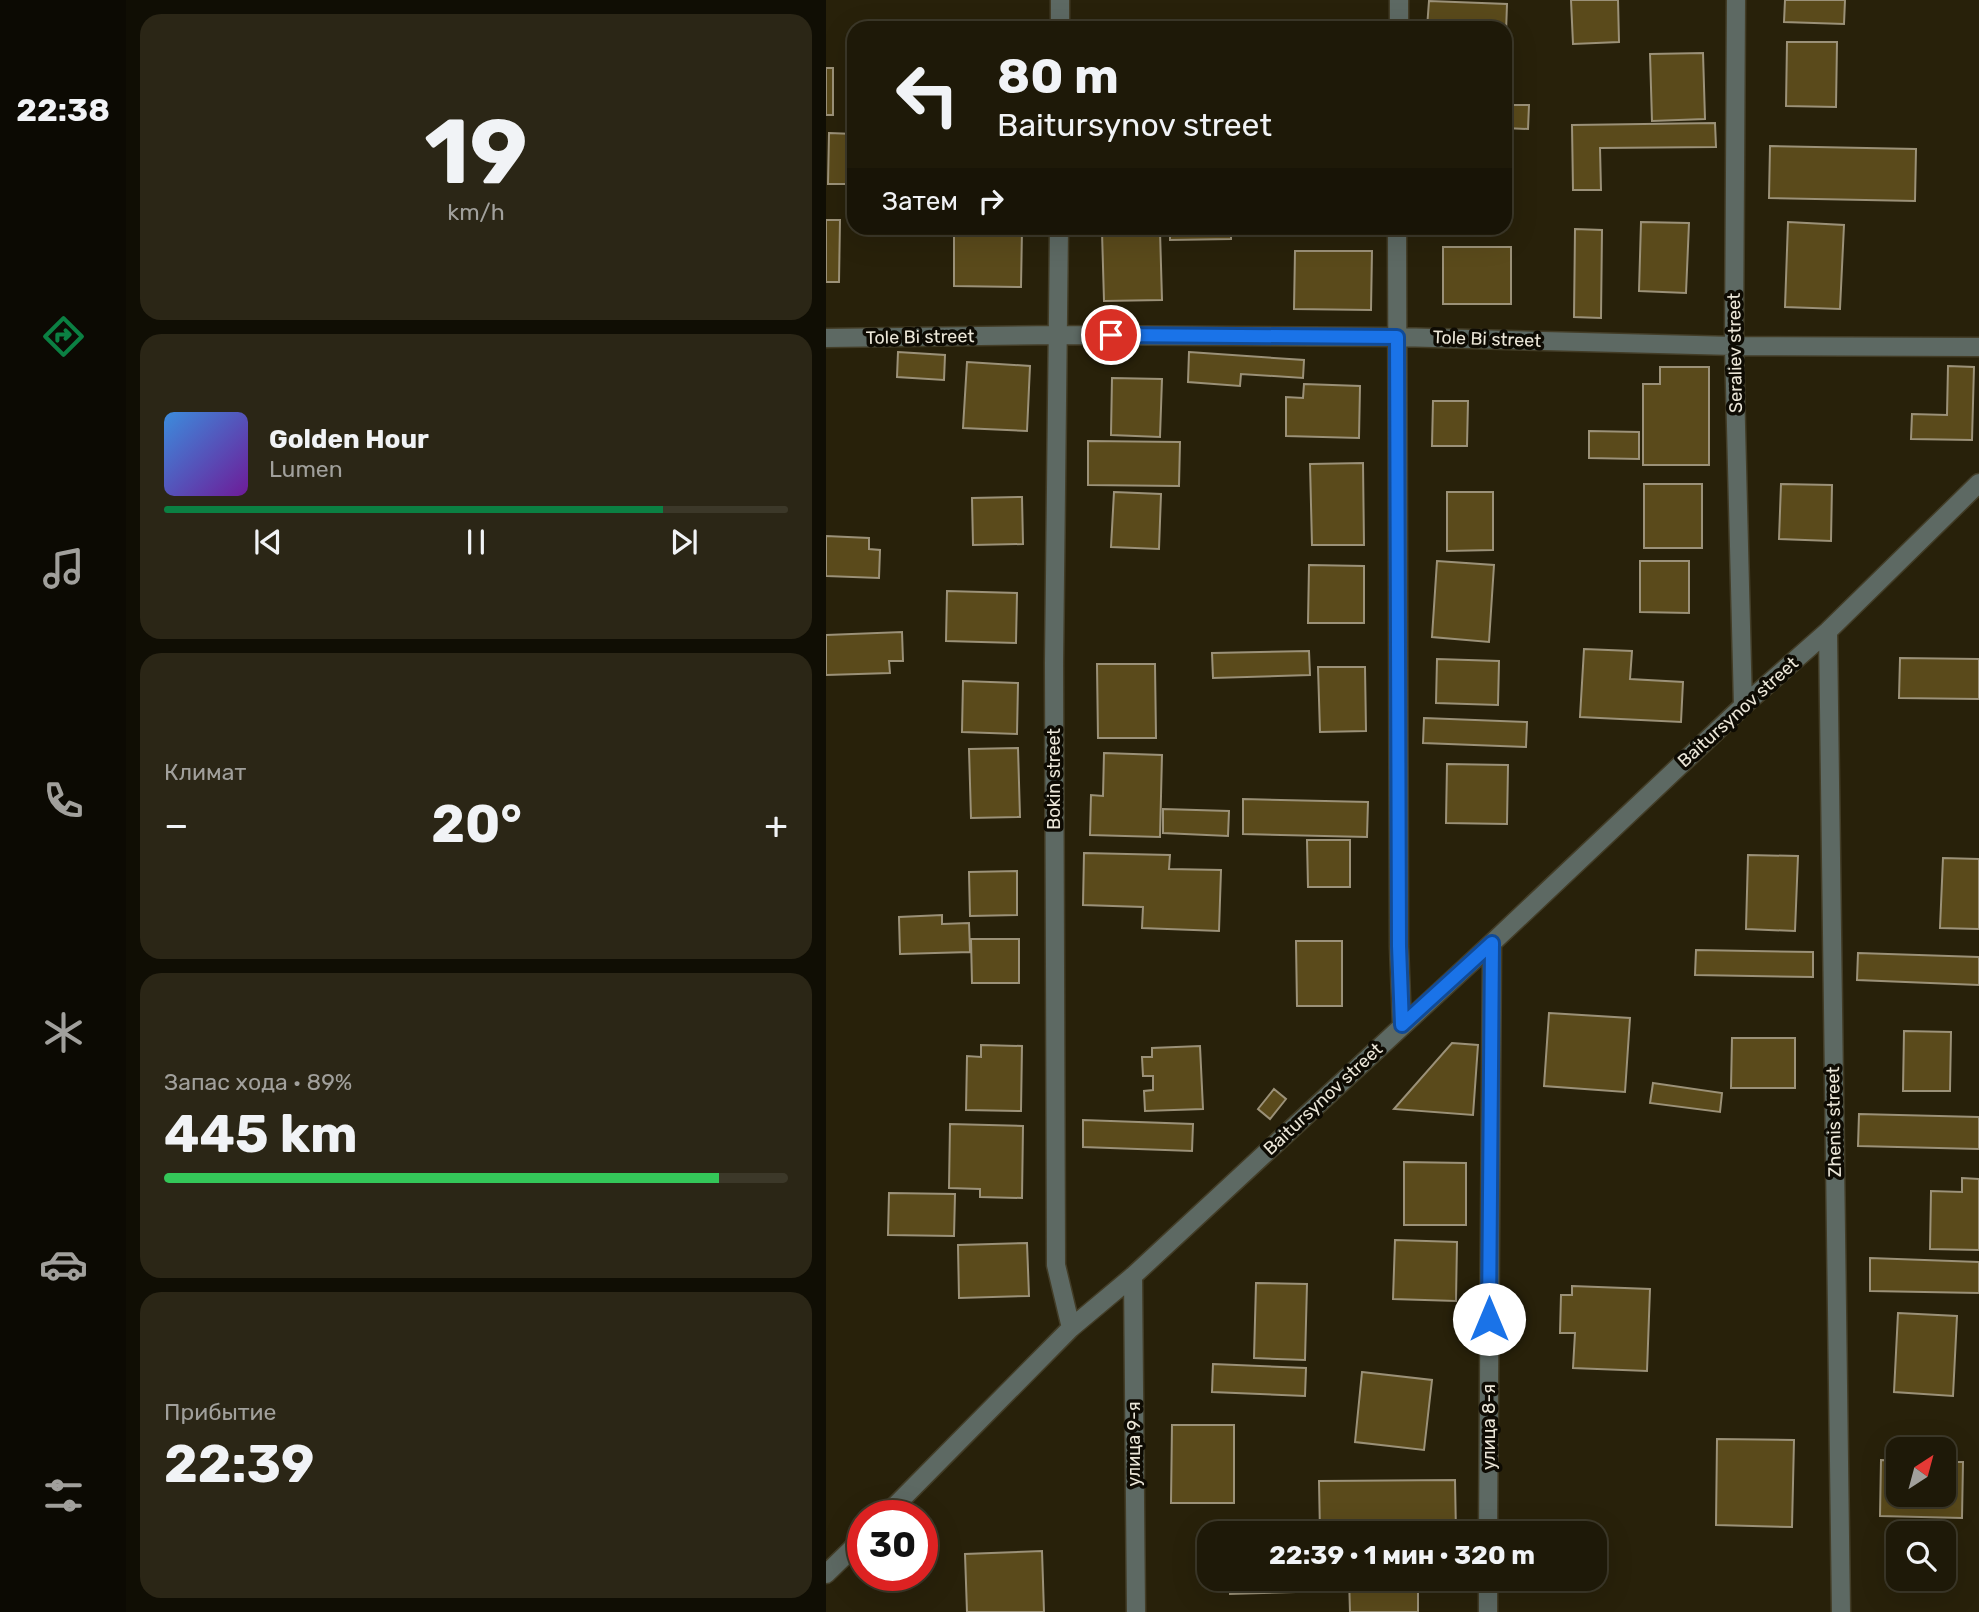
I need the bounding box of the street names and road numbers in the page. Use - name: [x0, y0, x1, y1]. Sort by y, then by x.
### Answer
- street label: Seraliev street: [1723, 293, 1747, 413]
- street label: Tole Bi street: [865, 325, 975, 349]
- street label: Tole Bi street: [1432, 326, 1542, 352]
- street label: Baitursynov street: [1673, 652, 1803, 772]
- street label: Bokin street: [1043, 728, 1065, 830]
- street label: Baitursynov street: [1259, 1038, 1387, 1160]
- street label: Zhenis street: [1822, 1066, 1846, 1178]
- street label: улица 8-я: [1478, 1384, 1500, 1470]
- street label: улица 9-я: [1123, 1401, 1145, 1487]

